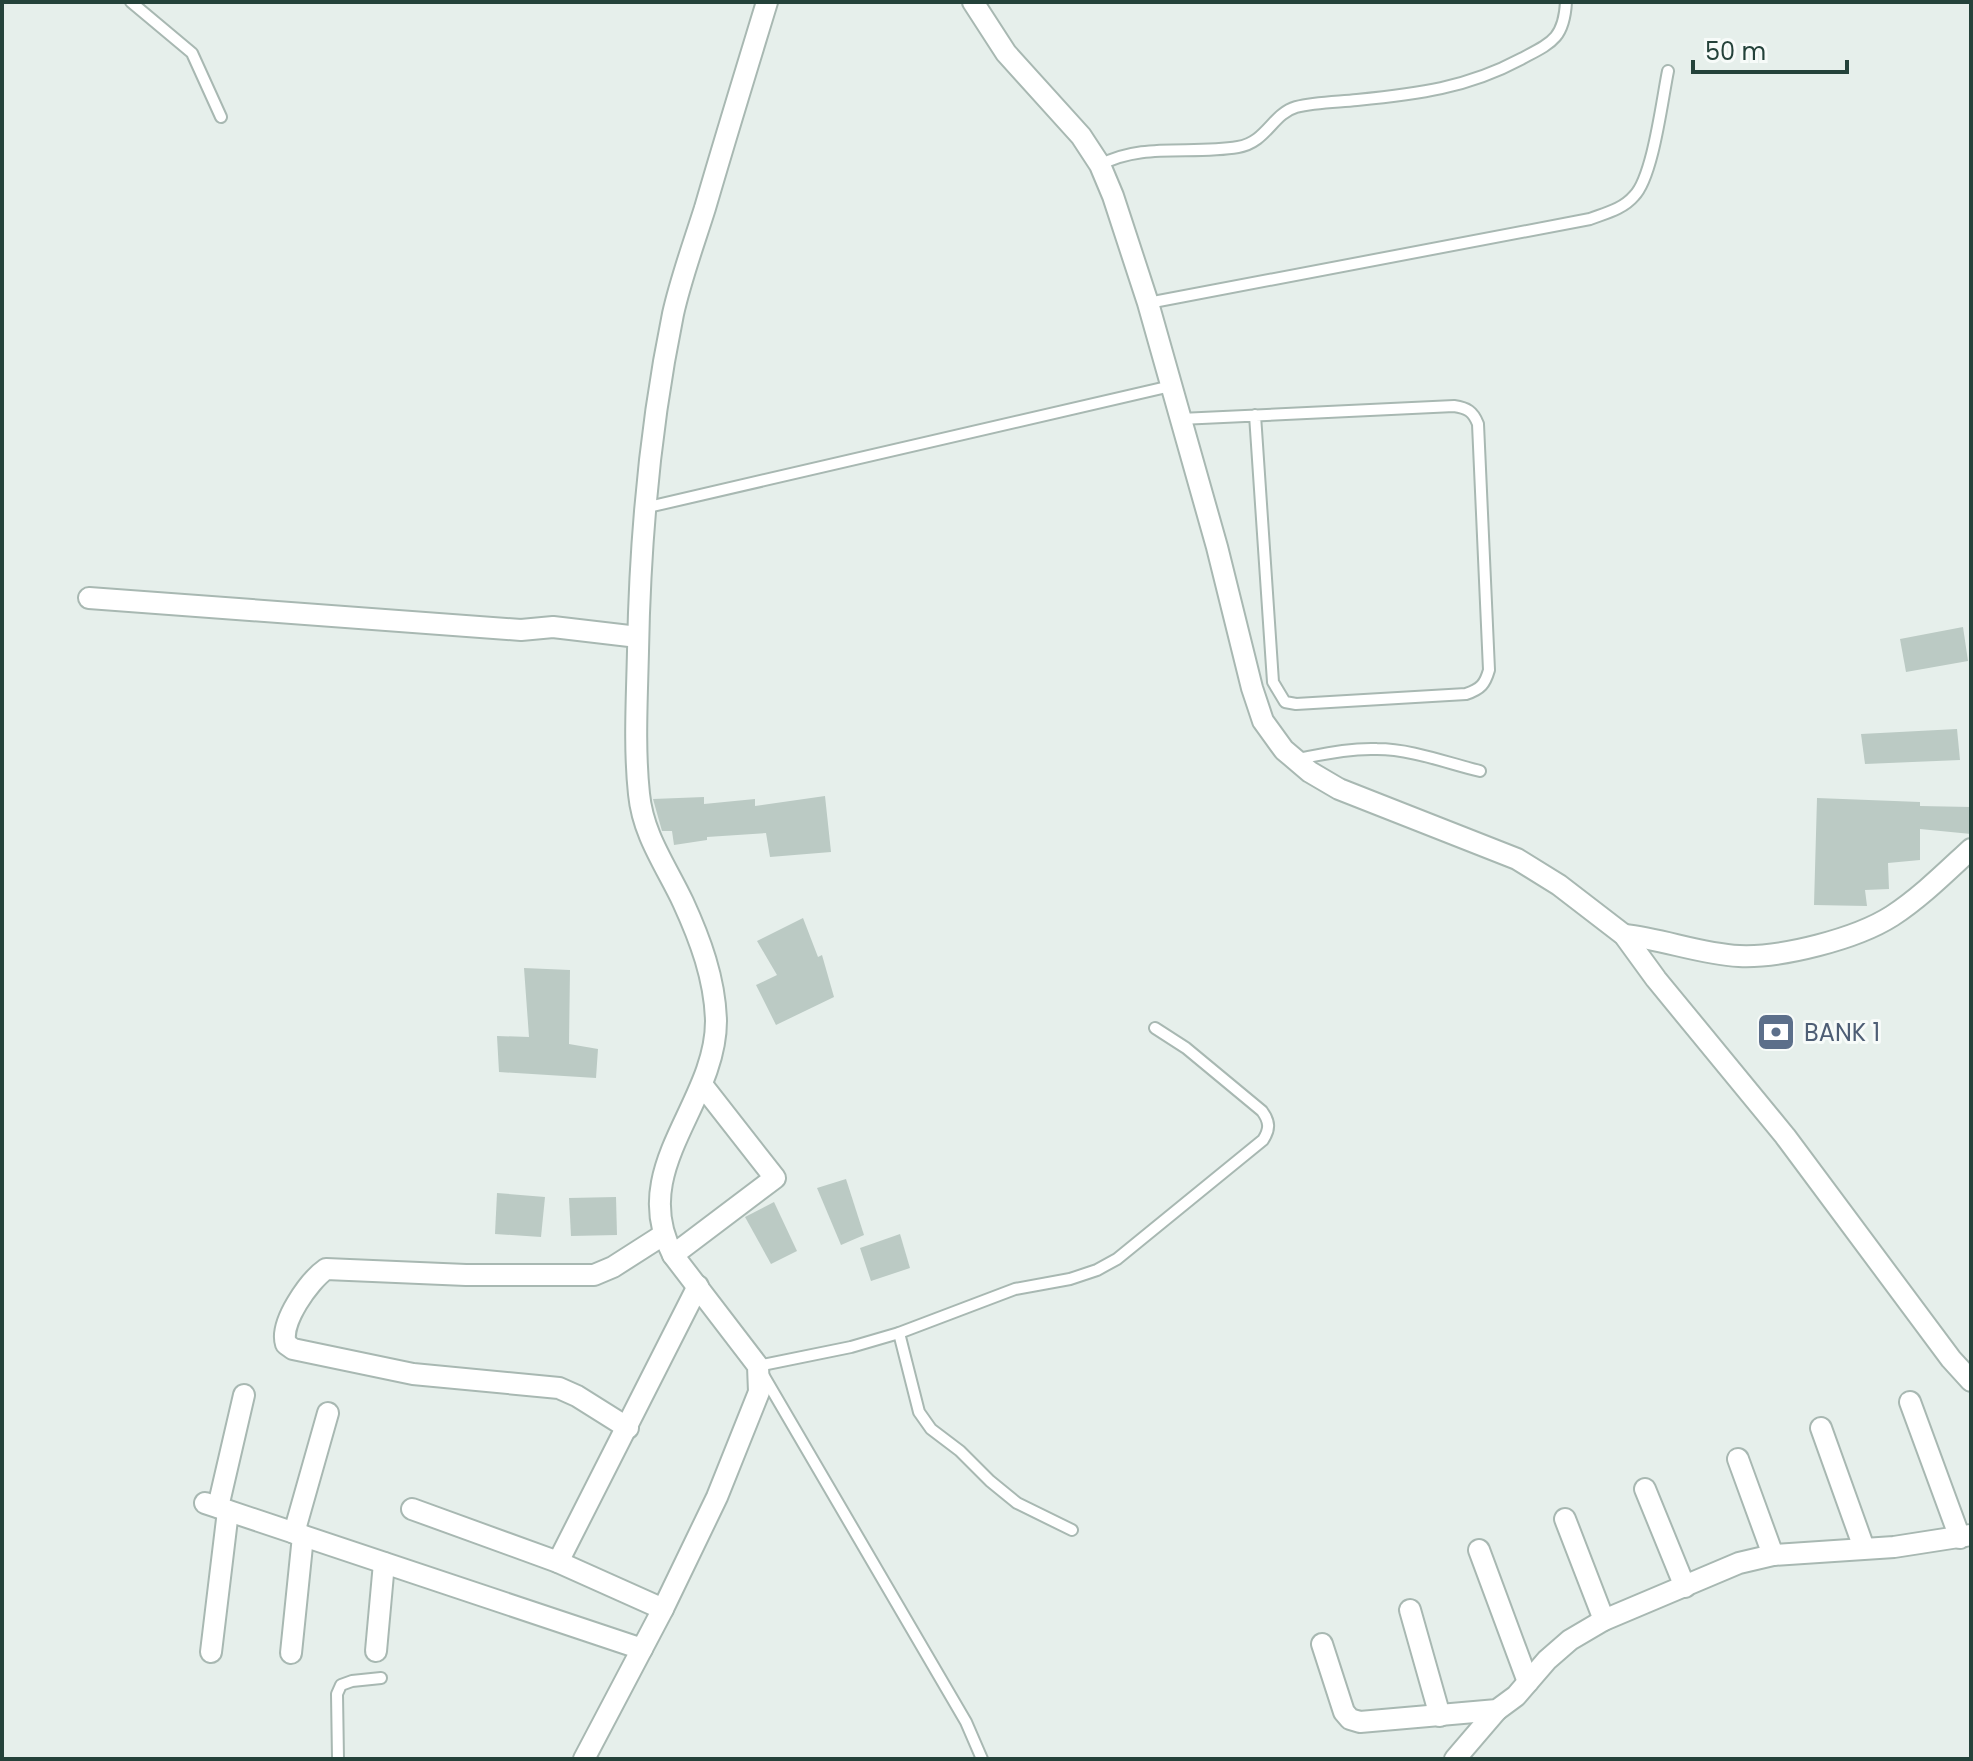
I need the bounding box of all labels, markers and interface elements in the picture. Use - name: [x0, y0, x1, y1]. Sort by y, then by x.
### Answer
- scale bar: [1693, 24, 1847, 74]
- text: 50 m: [1705, 35, 1766, 68]
- bank icon: BANK 1: [1755, 1011, 1797, 1053]
- place label: BANK 1: [1804, 1016, 1880, 1049]

